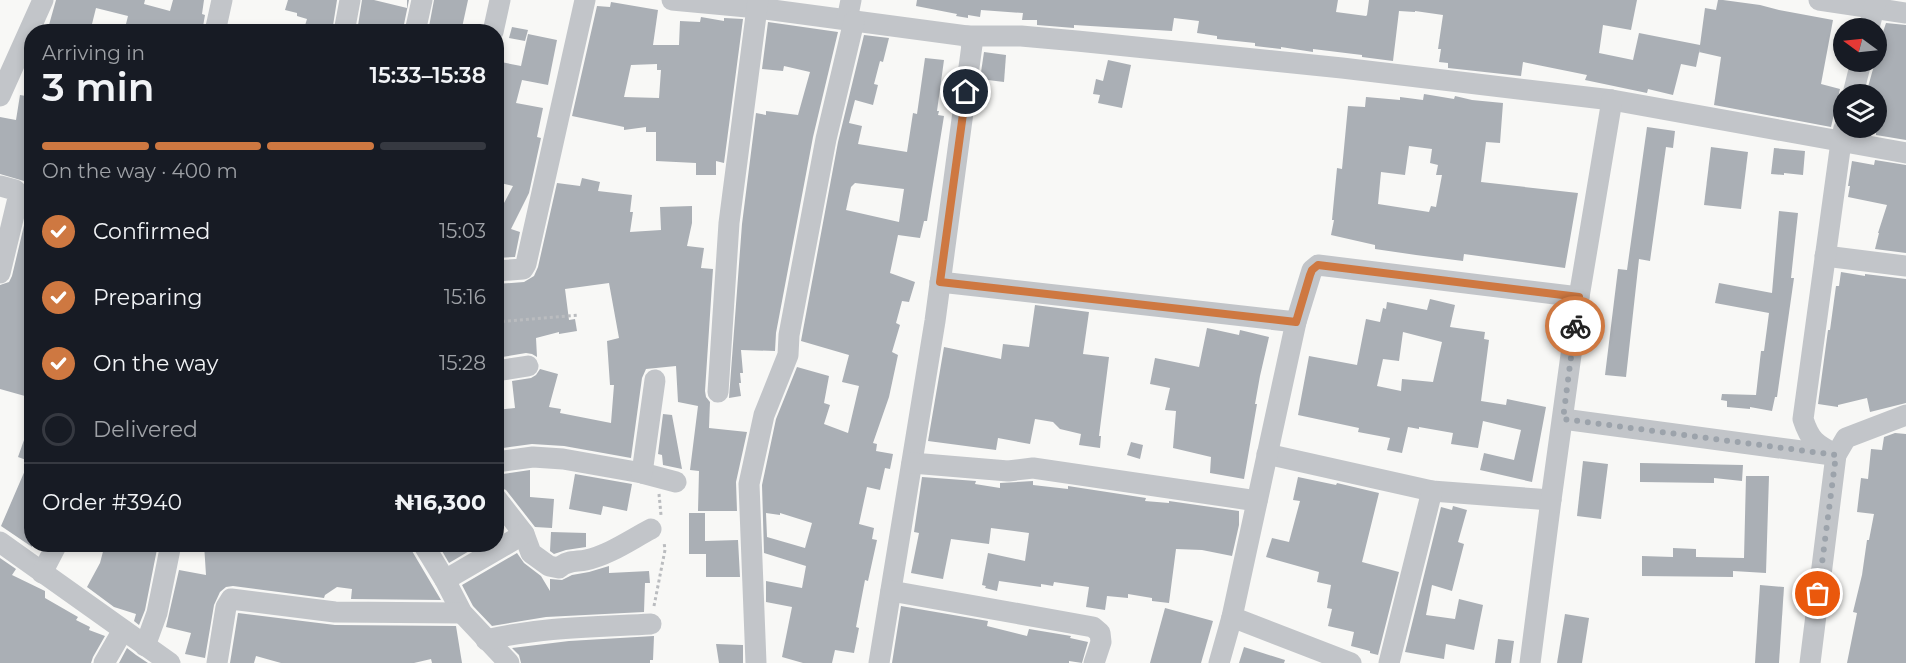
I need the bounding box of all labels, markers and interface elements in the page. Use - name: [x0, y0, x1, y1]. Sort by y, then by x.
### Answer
- north arrow: [1833, 18, 1887, 72]
- map controls: [1833, 18, 1887, 138]
- text: Arriving in: [42, 41, 145, 65]
- text: 15:33–15:38: [370, 62, 486, 89]
- text: 3 min: [42, 63, 155, 111]
- pin: [940, 66, 991, 117]
- icon: home: [949, 75, 982, 108]
- button: layers: [1833, 84, 1887, 138]
- text: On the way · 400 m: [42, 159, 238, 183]
- icon: check: [42, 215, 75, 248]
- text: Confirmed: [93, 218, 210, 245]
- text: 15:03: [439, 219, 486, 243]
- icon: check: [42, 281, 75, 314]
- text: Preparing: [93, 284, 202, 311]
- text: 15:16: [444, 285, 486, 309]
- courier: [1545, 296, 1605, 356]
- icon: bike: [1559, 310, 1592, 343]
- icon: check: [42, 347, 75, 380]
- text: On the way: [93, 350, 218, 377]
- text: 15:28: [439, 351, 486, 375]
- text: Delivered: [93, 416, 198, 443]
- text: Order #3940: [42, 489, 182, 516]
- text: ₦16,300: [394, 489, 486, 516]
- pin: [1792, 568, 1843, 619]
- icon: bag: [1801, 577, 1834, 610]

